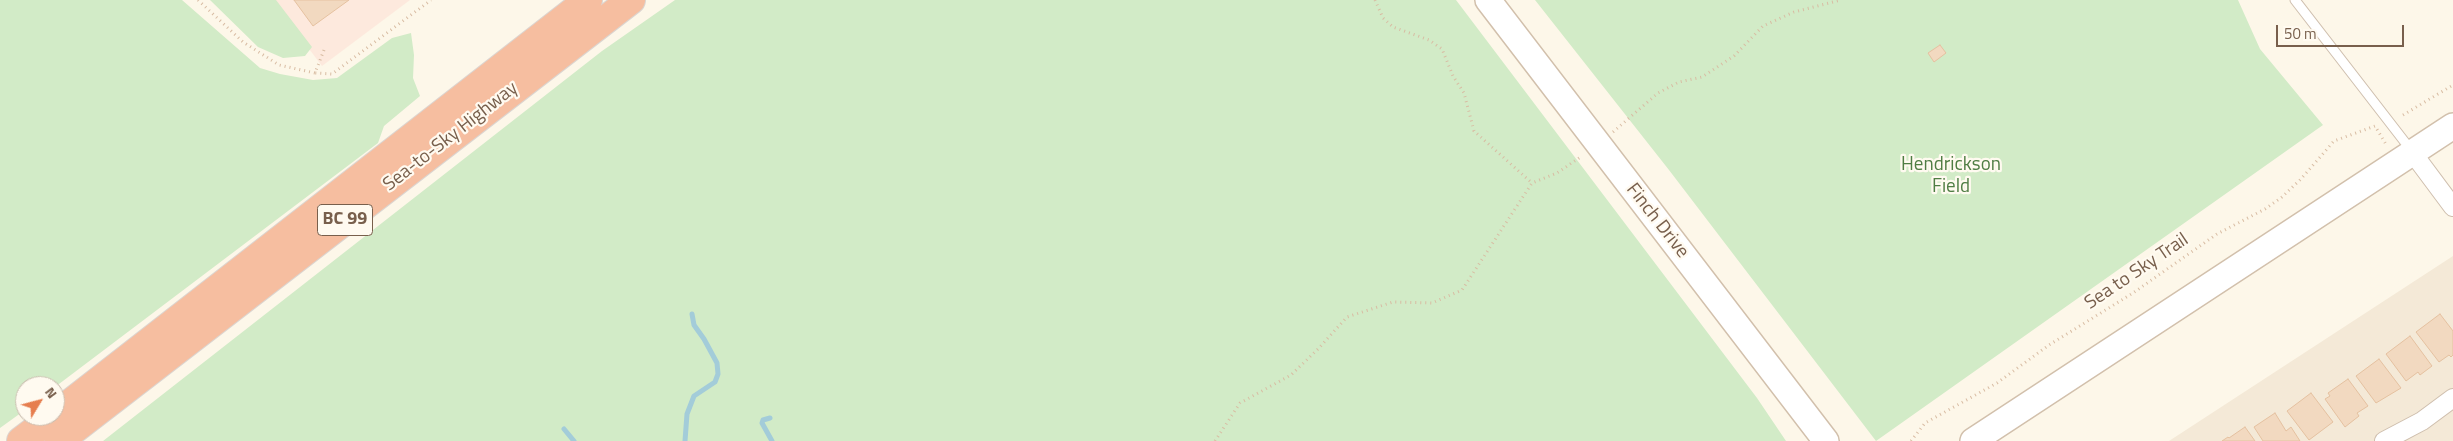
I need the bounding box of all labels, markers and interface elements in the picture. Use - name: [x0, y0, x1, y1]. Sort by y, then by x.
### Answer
- scale bar: [2278, 15, 2406, 47]
- text: 50 m: [2284, 22, 2317, 45]
- street label: Sea-to-Sky Highway: [379, 77, 523, 197]
- park label: Hendrickson Field: [1901, 154, 2001, 198]
- street label: Finch Drive: [1621, 179, 1693, 263]
- road number: BC 99: [318, 204, 372, 236]
- street label: Sea to Sky Trail: [2081, 229, 2193, 315]
- north arrow: [15, 376, 65, 426]
- text: N: [40, 382, 63, 402]

